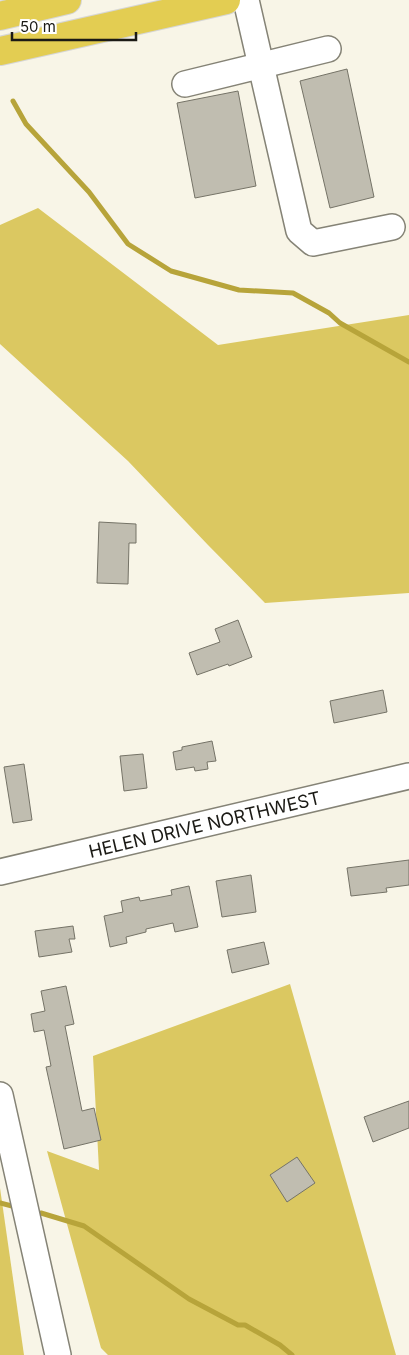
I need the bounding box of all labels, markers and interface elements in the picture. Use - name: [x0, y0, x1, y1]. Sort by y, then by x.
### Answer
- scale bar: [12, 10, 136, 42]
- text: 50 m: [20, 17, 56, 36]
- street label: HELEN DRIVE NORTHWEST: [87, 787, 322, 861]

